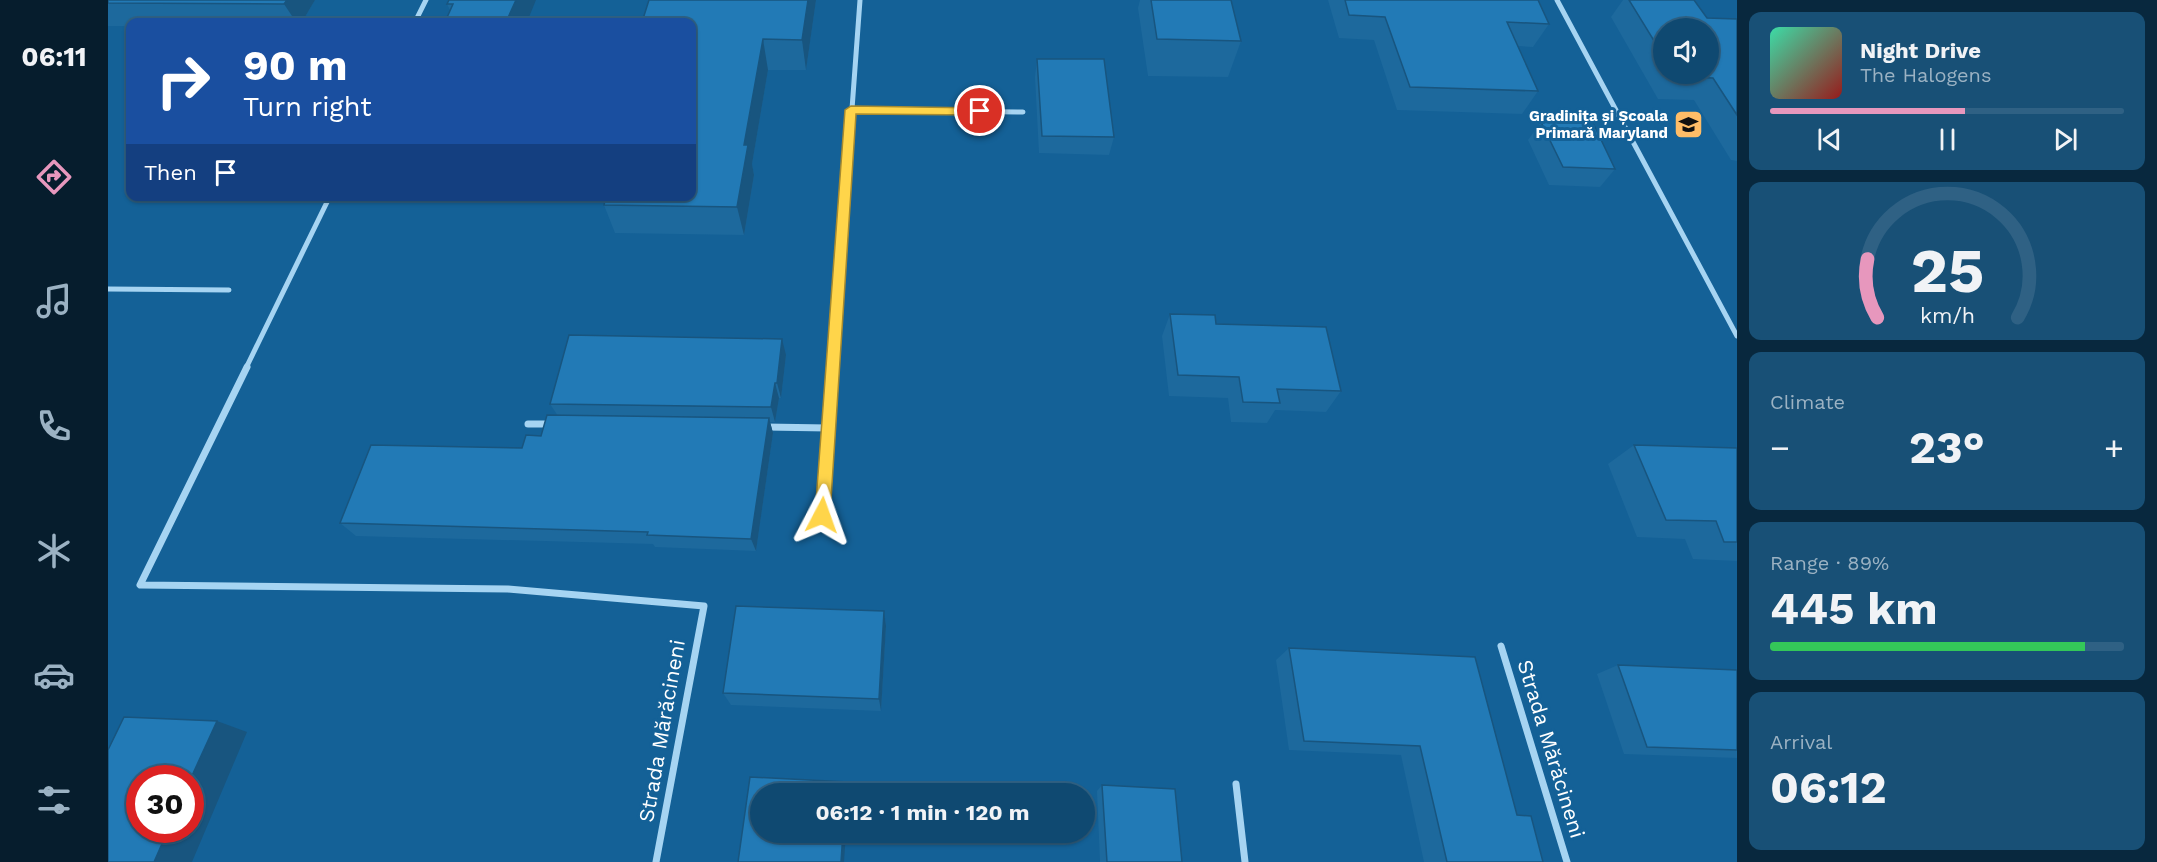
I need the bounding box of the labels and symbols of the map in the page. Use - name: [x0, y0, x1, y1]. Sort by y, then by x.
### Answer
- pin: [954, 85, 1005, 136]
- place label: Gradinița și Școala Primară Maryland: [1529, 107, 1668, 142]
- school or university icon: Gradinița și Școala Primară Maryland: [1673, 109, 1705, 141]
- position arrow: [790, 483, 854, 547]
- street label: Strada Mărăcineni: [633, 638, 690, 824]
- street label: Strada Mărăcineni: [1512, 657, 1590, 841]
- speed limit sign: 30: [126, 765, 204, 843]

